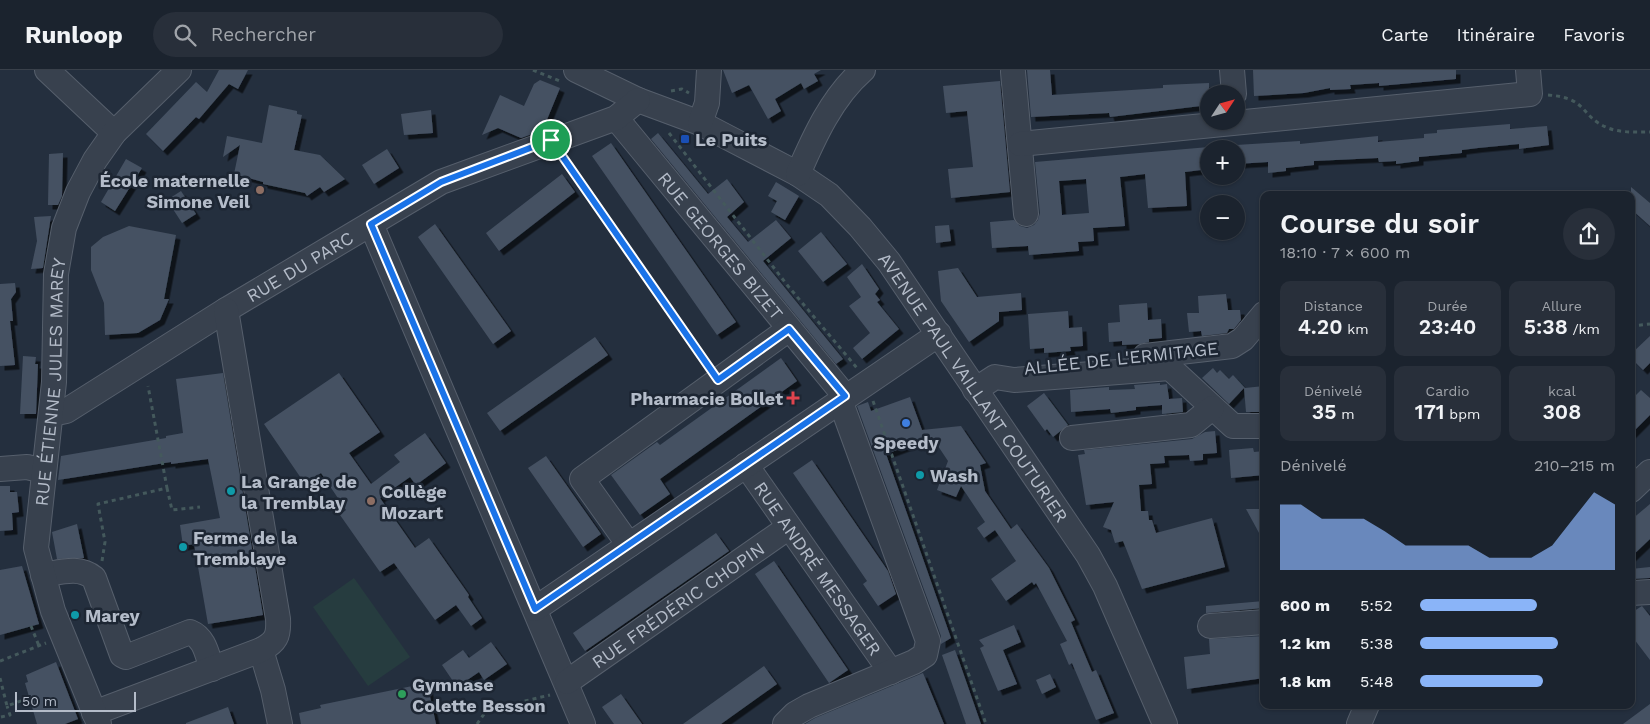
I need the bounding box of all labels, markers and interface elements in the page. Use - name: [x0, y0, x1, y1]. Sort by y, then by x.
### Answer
- search box: [153, 12, 503, 57]
- text: Runloop: [25, 21, 123, 49]
- icon: search: [171, 21, 199, 49]
- text: Rechercher: [211, 23, 316, 46]
- text: Carte: [1381, 24, 1429, 45]
- text: Itinéraire: [1457, 24, 1535, 45]
- text: Favoris: [1563, 24, 1625, 45]
- north arrow: [1200, 85, 1245, 130]
- map controls: [1200, 85, 1245, 240]
- pin: [530, 119, 572, 161]
- icon: arrive: [537, 126, 565, 154]
- place label: Le Puits: [695, 129, 768, 150]
- marker: Le Puits: [679, 133, 691, 145]
- button: +: [1200, 140, 1245, 185]
- street label: RUE GEORGES BIZET: [654, 167, 788, 324]
- place label: École maternelle Simone Veil: [100, 170, 250, 212]
- marker: École maternelle Simone Veil: [254, 184, 266, 196]
- button: −: [1200, 195, 1245, 240]
- text: Course du soir: [1280, 207, 1479, 240]
- button: share: [1563, 208, 1615, 260]
- street label: RUE DU PARC: [242, 226, 357, 306]
- text: 18:10 · 7 × 600 m: [1280, 243, 1410, 262]
- street label: AVENUE PAUL VAILLANT COUTURIER: [875, 248, 1073, 526]
- street label: RUE ÉTIENNE JULES MAREY: [30, 255, 69, 507]
- text: Distance: [1303, 298, 1363, 314]
- text: Durée: [1427, 298, 1468, 314]
- text: Allure: [1542, 298, 1582, 314]
- text: 4.20: [1298, 314, 1343, 339]
- text: 23:40: [1419, 314, 1476, 339]
- text: 5:38: [1524, 314, 1568, 339]
- text: km: [1343, 321, 1369, 337]
- text: /km: [1568, 321, 1600, 337]
- street label: ALLÉE DE L'ERMITAGE: [1023, 337, 1219, 379]
- text: Dénivelé: [1304, 383, 1362, 399]
- text: Cardio: [1426, 383, 1469, 399]
- text: kcal: [1548, 383, 1576, 399]
- place label: Pharmacie Bollet: [630, 388, 783, 409]
- marker: Pharmacie Bollet: [787, 392, 799, 404]
- text: 35: [1312, 399, 1336, 424]
- text: 171: [1415, 399, 1445, 424]
- text: 308: [1542, 399, 1581, 424]
- text: m: [1336, 406, 1355, 422]
- text: bpm: [1445, 406, 1480, 422]
- marker: Speedy: [900, 417, 912, 429]
- place label: Speedy: [873, 432, 939, 453]
- text: Dénivelé: [1280, 456, 1347, 475]
- text: 210–215 m: [1534, 456, 1615, 475]
- place label: Wash: [930, 465, 978, 486]
- marker: Wash: [914, 469, 926, 481]
- place label: La Grange de la Tremblay: [241, 471, 357, 513]
- street label: RUE ANDRÉ MESSAGER: [750, 477, 886, 659]
- place label: Collège Mozart: [381, 481, 447, 523]
- marker: La Grange de la Tremblay: [225, 485, 237, 497]
- marker: Collège Mozart: [365, 495, 377, 507]
- place label: Ferme de la Tremblaye: [193, 527, 298, 569]
- street label: RUE FRÉDÉRIC CHOPIN: [587, 537, 768, 672]
- marker: Ferme de la Tremblaye: [177, 541, 189, 553]
- text: 600 m: [1280, 596, 1330, 615]
- text: 5:52: [1360, 596, 1393, 615]
- place label: Marey: [85, 605, 140, 626]
- marker: Marey: [69, 609, 81, 621]
- text: 1.2 km: [1280, 634, 1331, 653]
- text: 5:38: [1360, 634, 1393, 653]
- text: 1.8 km: [1280, 672, 1331, 691]
- text: 5:48: [1360, 672, 1394, 691]
- place label: Gymnase Colette Besson: [412, 674, 546, 716]
- marker: Gymnase Colette Besson: [396, 688, 408, 700]
- scale bar: [15, 689, 136, 712]
- text: 50 m: [22, 693, 57, 709]

